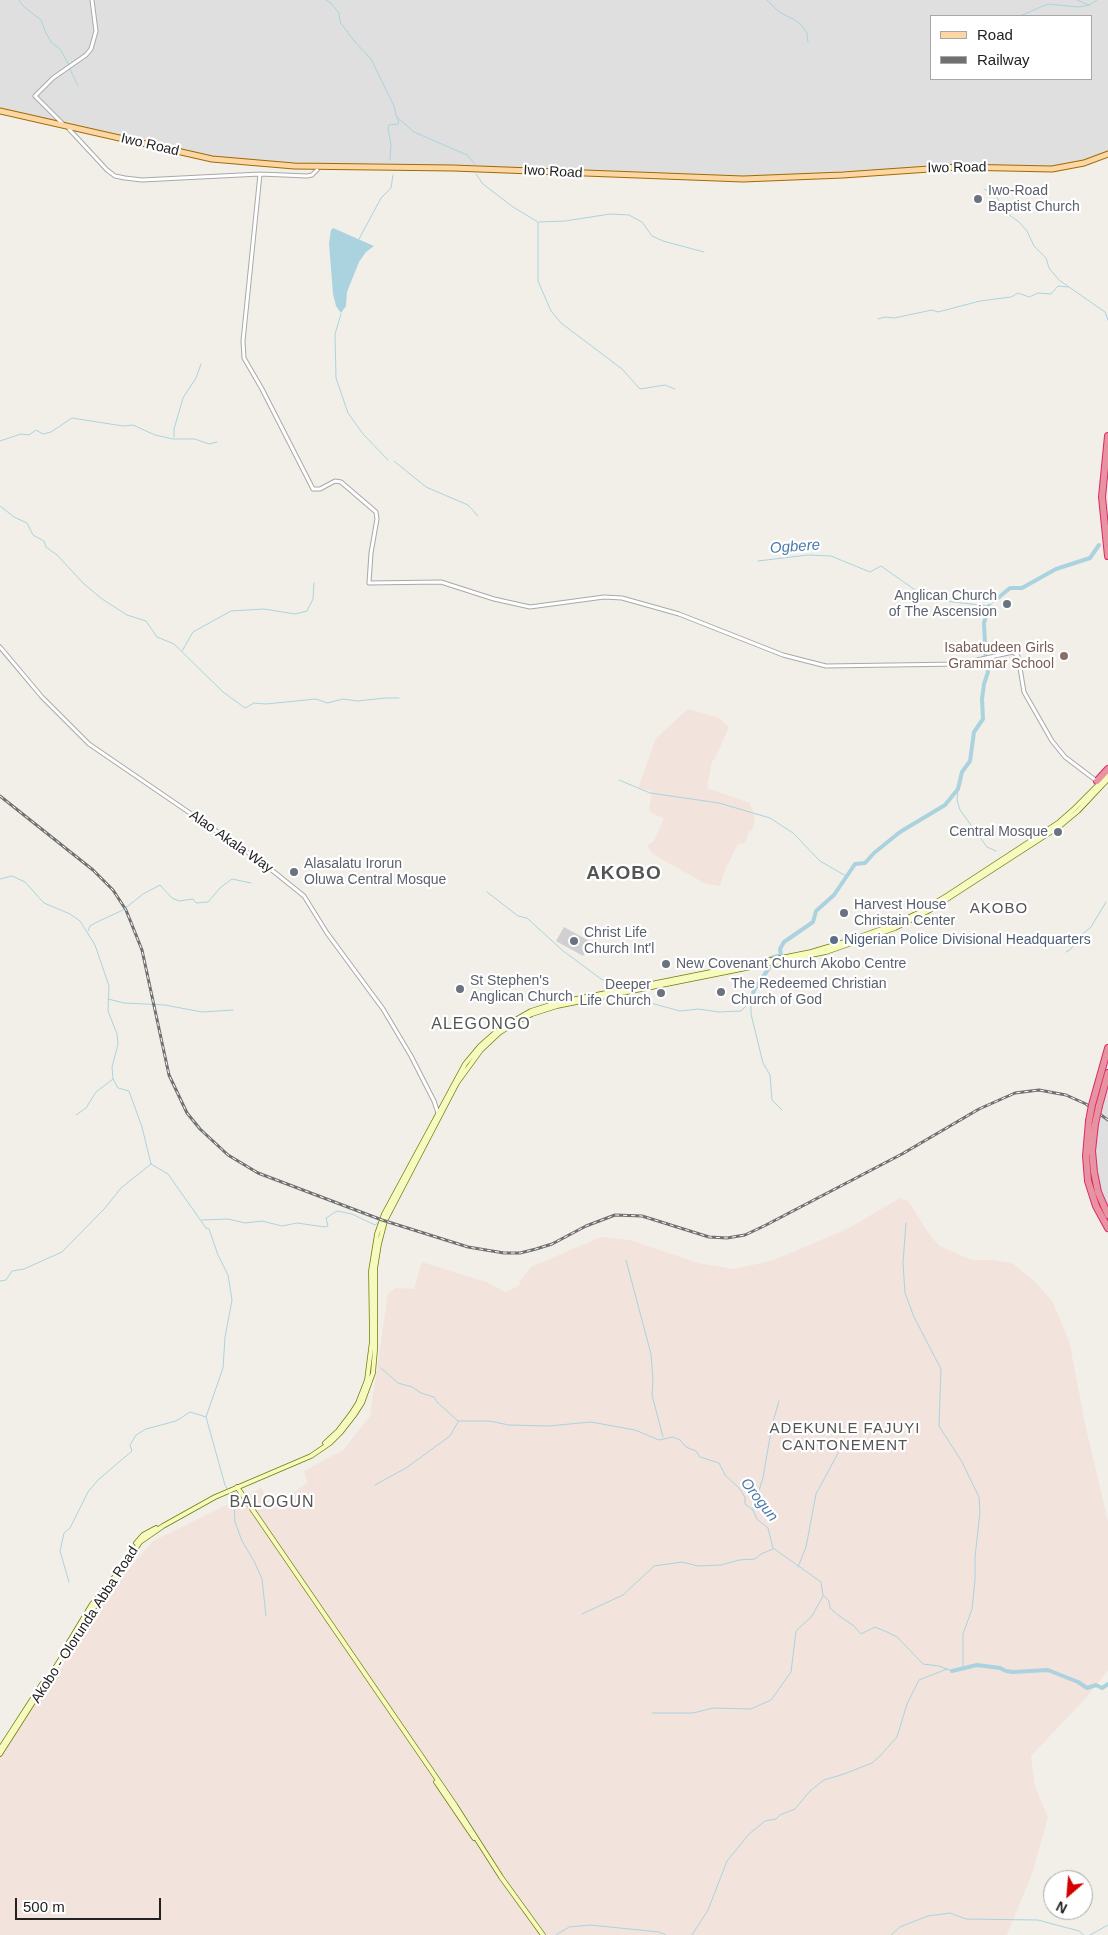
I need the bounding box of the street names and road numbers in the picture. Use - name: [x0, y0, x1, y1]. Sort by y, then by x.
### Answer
- street label: Iwo Road: [119, 130, 181, 160]
- street label: Iwo Road: [927, 159, 987, 177]
- street label: Iwo Road: [523, 162, 583, 182]
- street label: Alao Akala Way: [186, 807, 276, 877]
- street label: Akobo - Olorunda Abba Road: [28, 1543, 142, 1707]

